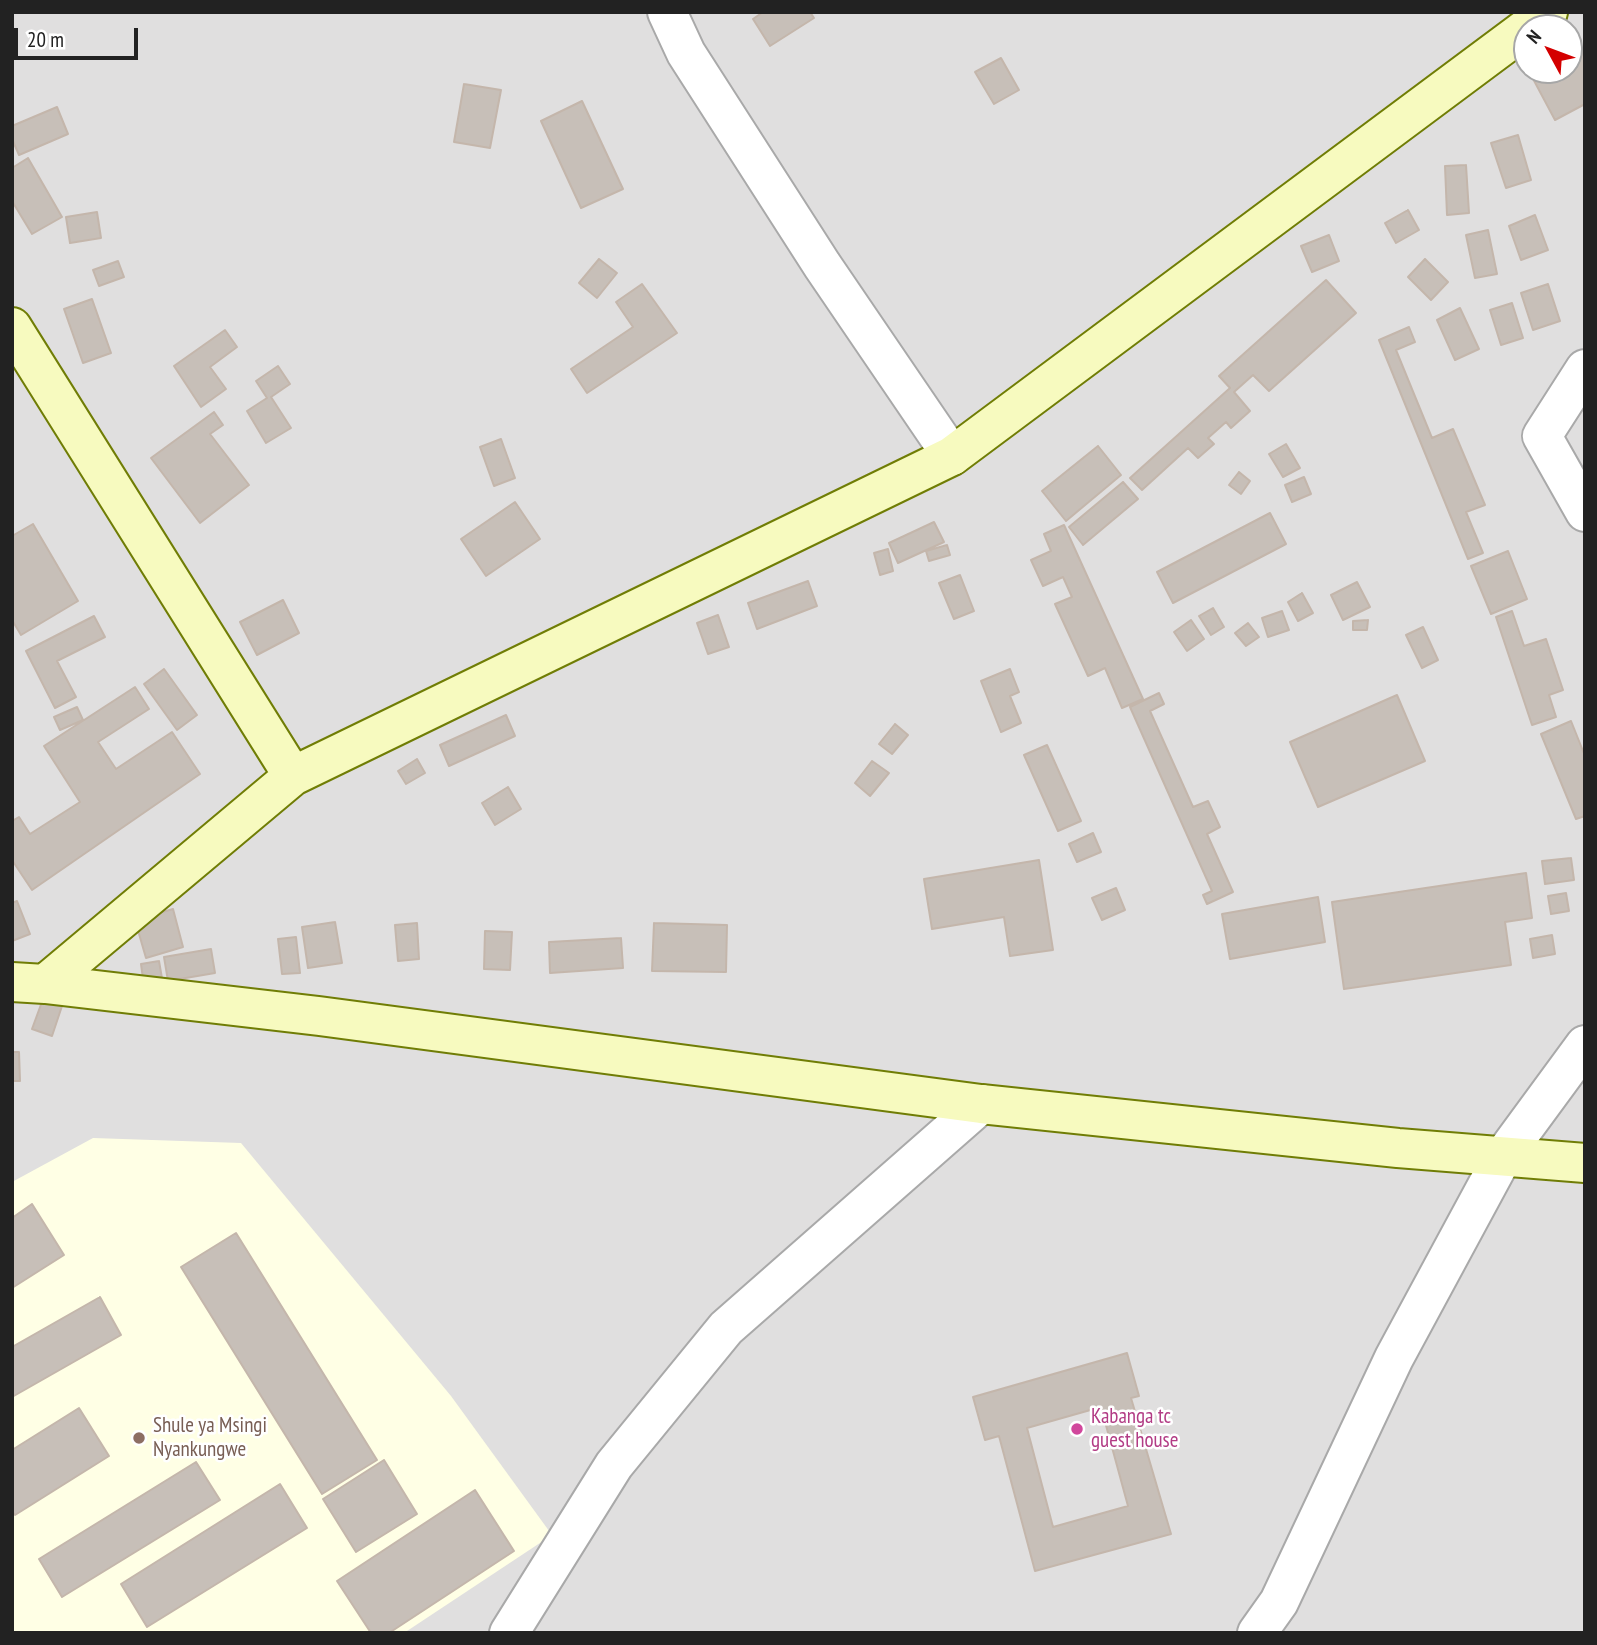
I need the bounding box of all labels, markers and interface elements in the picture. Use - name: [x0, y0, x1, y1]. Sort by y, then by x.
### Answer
- scale bar: [18, 14, 142, 58]
- north arrow: [1513, 14, 1583, 84]
- text: N: [1521, 25, 1546, 48]
- text: 20 m: [27, 26, 64, 53]
- place label: Kabanga tc guest house: [1091, 1404, 1178, 1454]
- place label: Shule ya Msingi Nyankungwe: [153, 1413, 267, 1463]
- marker: Kabanga tc guest house: [1069, 1421, 1085, 1437]
- marker: Shule ya Msingi Nyankungwe: [131, 1430, 147, 1446]

